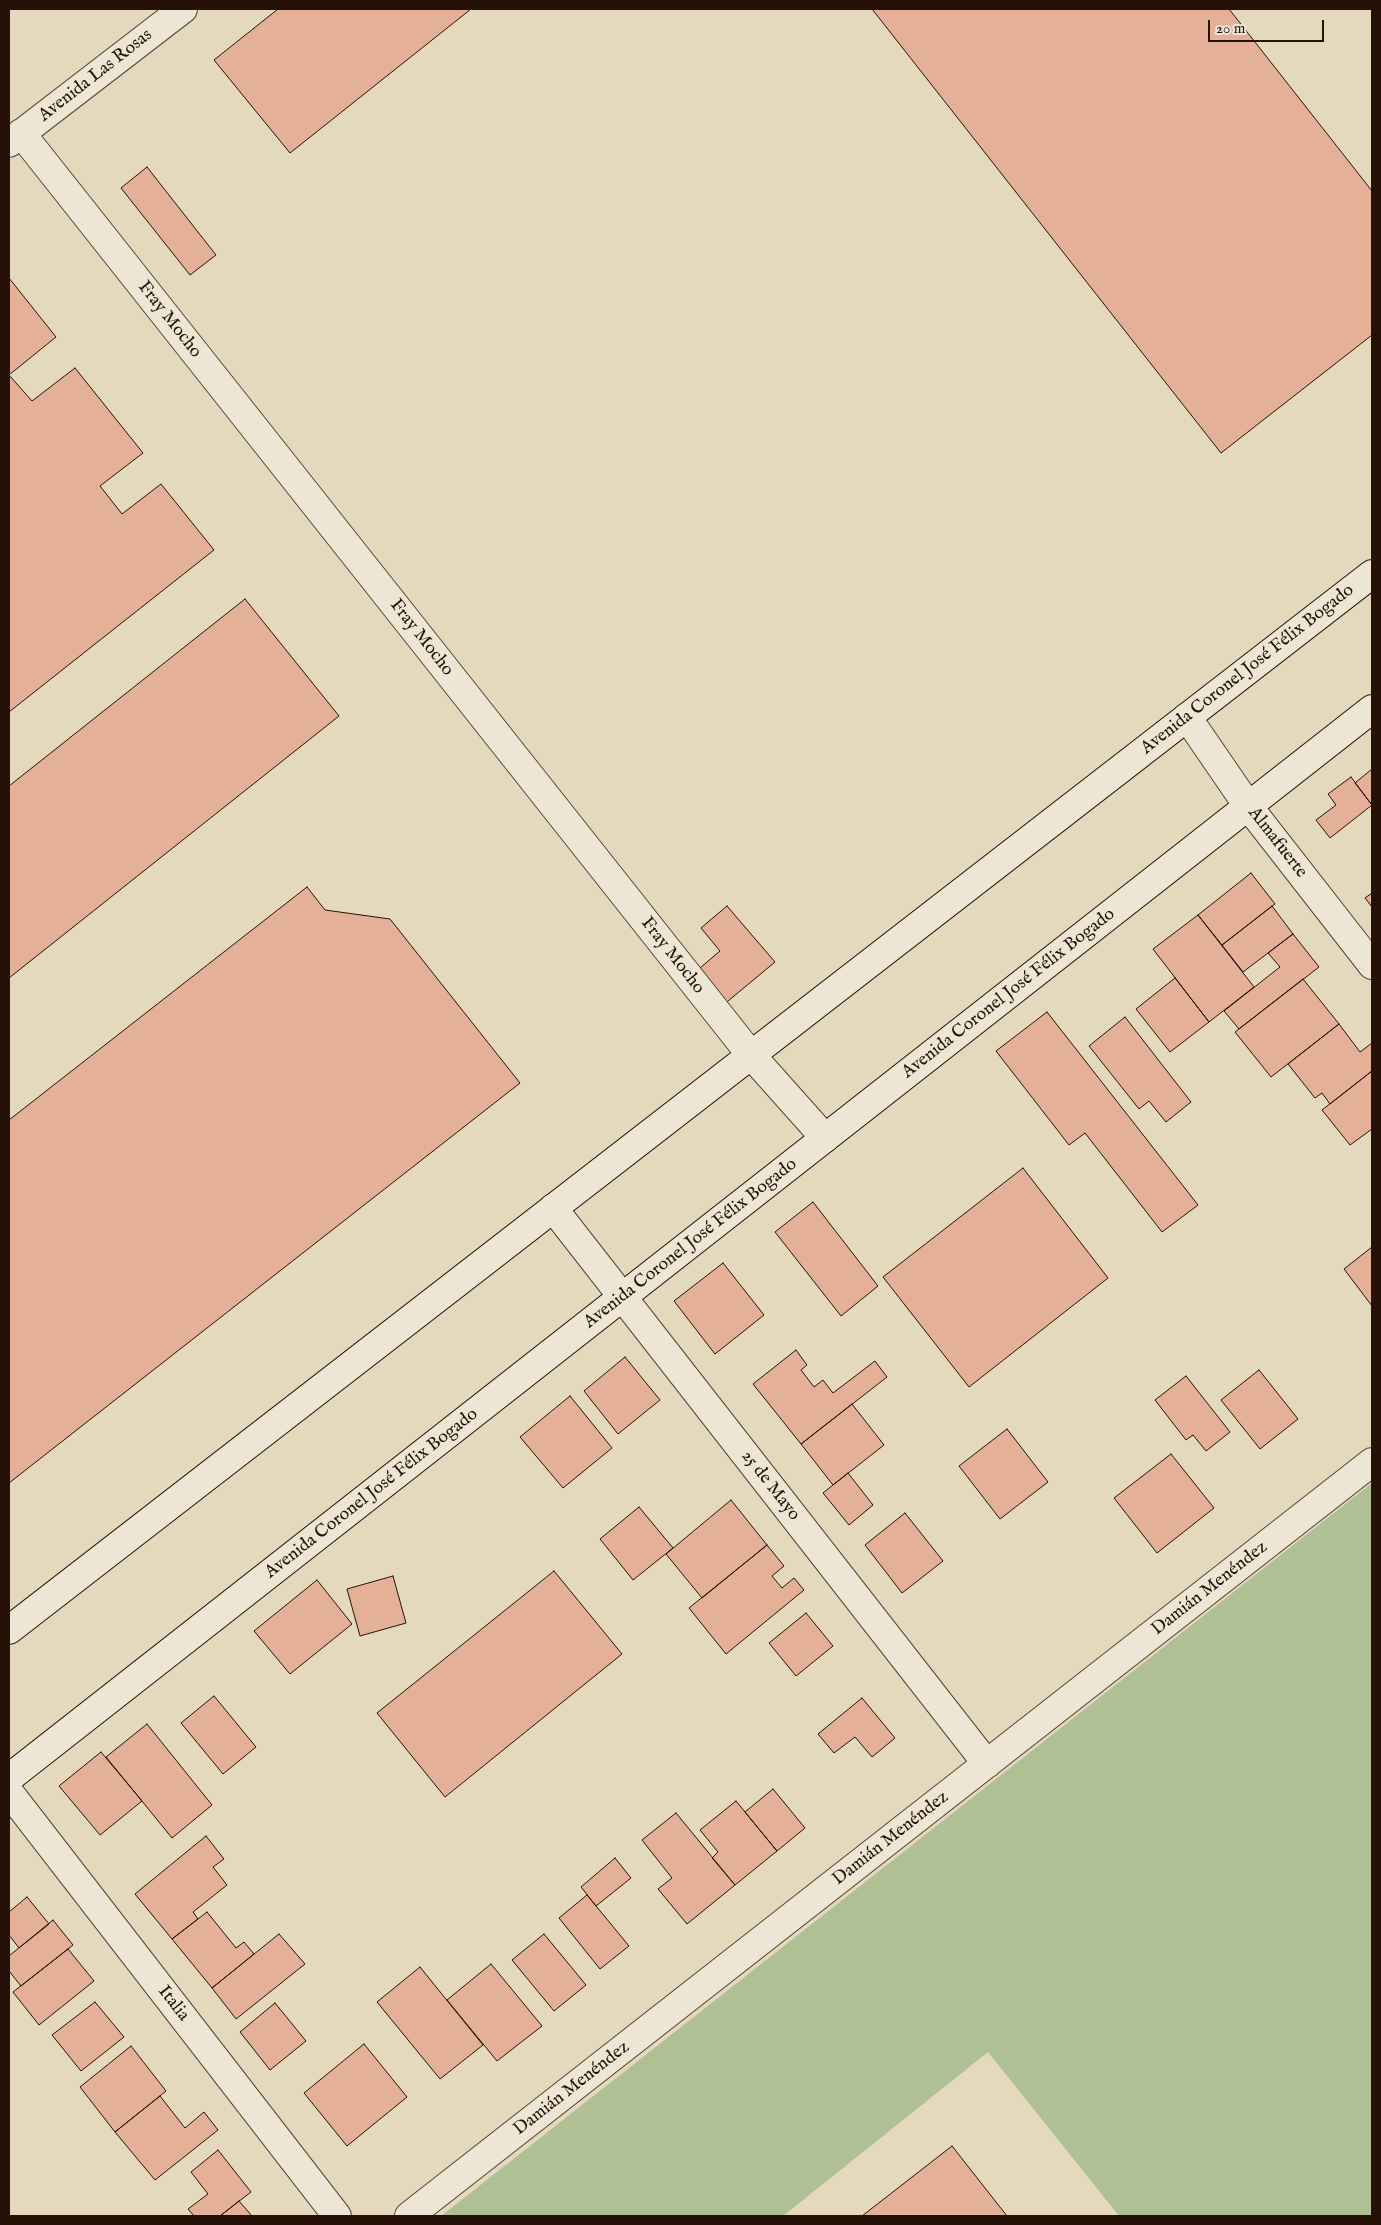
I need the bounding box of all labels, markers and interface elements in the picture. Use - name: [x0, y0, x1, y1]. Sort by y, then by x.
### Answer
- scale bar: [1211, 10, 1327, 42]
- text: 20 m: [1216, 19, 1245, 38]
- street label: Avenida Las Rosas: [35, 25, 157, 127]
- street label: Fray Mocho: [132, 277, 206, 363]
- street label: Avenida Coronel José Félix Bogado: [1137, 580, 1359, 760]
- street label: Fray Mocho: [384, 595, 458, 681]
- street label: Almafuerte: [1243, 803, 1311, 883]
- street label: Avenida Coronel José Félix Bogado: [898, 904, 1120, 1084]
- street label: Fray Mocho: [635, 913, 709, 999]
- street label: Avenida Coronel José Félix Bogado: [580, 1154, 802, 1334]
- street label: Avenida Coronel José Félix Bogado: [261, 1404, 483, 1584]
- street label: 25 de Mayo: [736, 1447, 804, 1525]
- street label: Damián Menéndez: [1148, 1537, 1272, 1641]
- street label: Damián Menéndez: [829, 1787, 953, 1891]
- street label: Italia: [152, 1982, 194, 2026]
- street label: Damián Menéndez: [510, 2037, 634, 2141]

